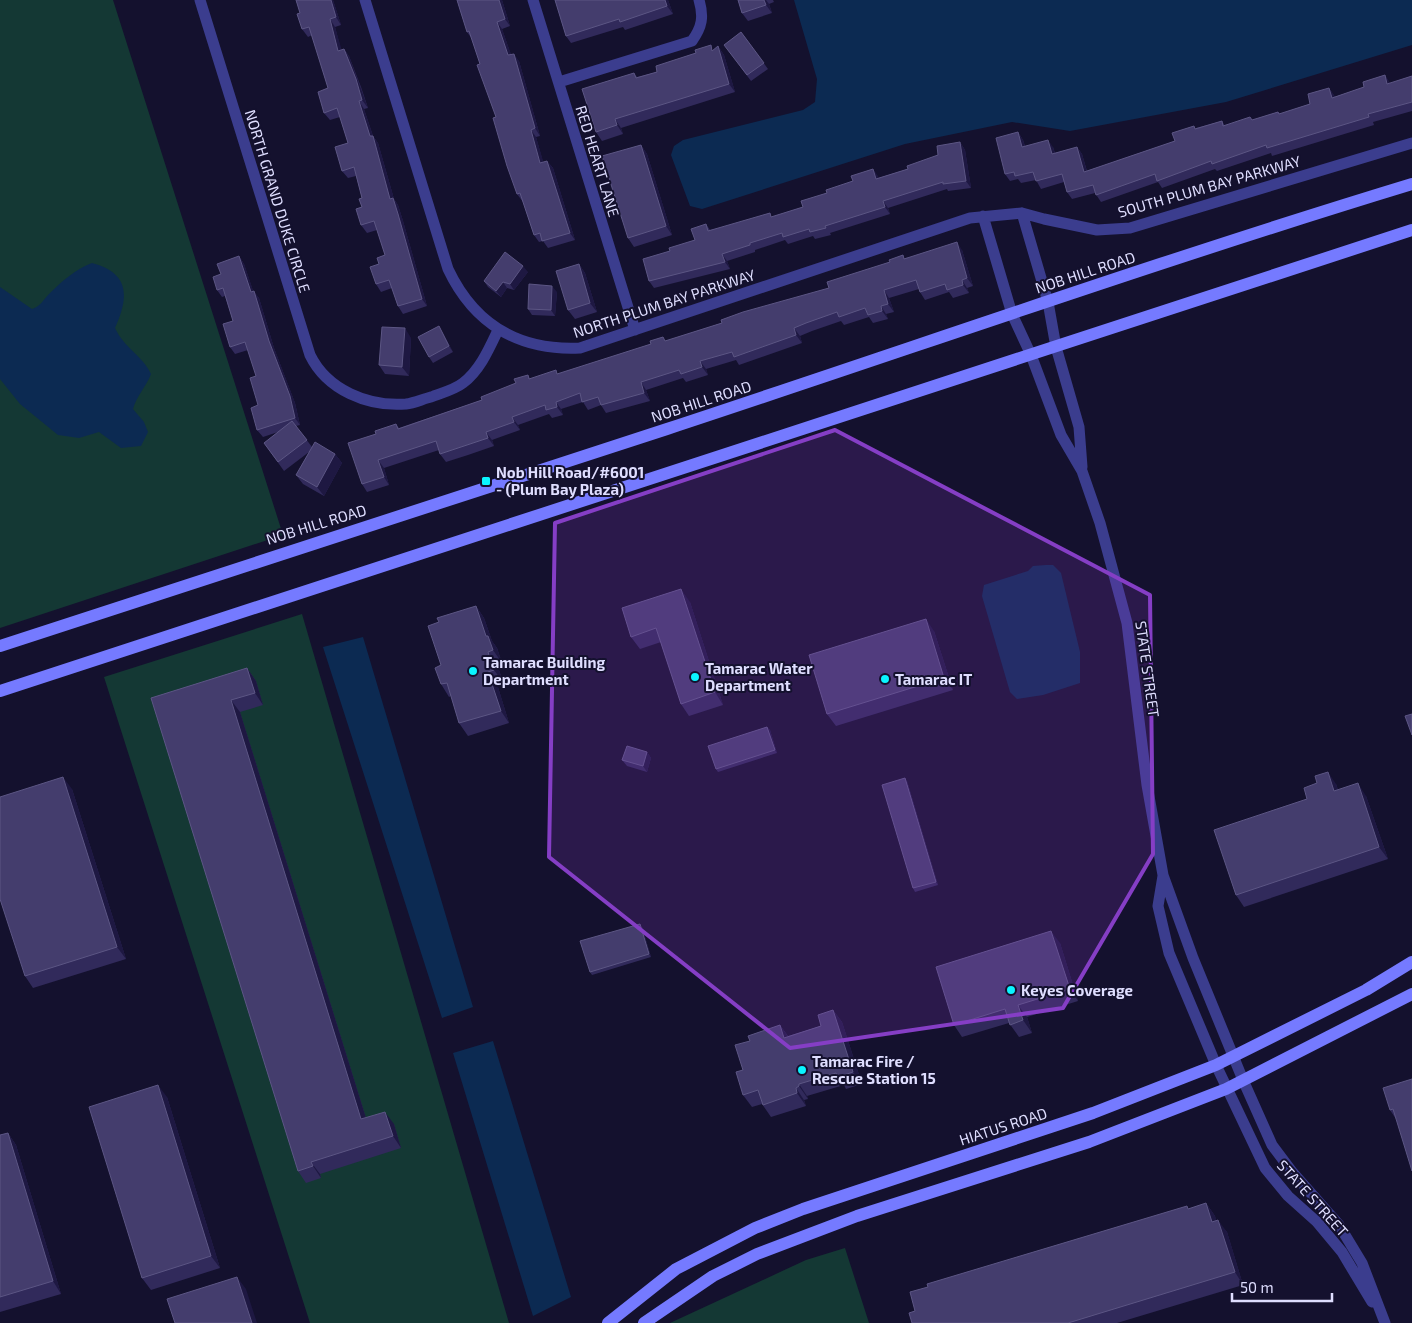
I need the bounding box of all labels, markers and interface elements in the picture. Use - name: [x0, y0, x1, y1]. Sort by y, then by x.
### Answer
- street label: RED HEART LANE: [572, 103, 624, 219]
- street label: NORTH GRAND DUKE CIRCLE: [242, 107, 314, 295]
- street label: SOUTH PLUM BAY PARKWAY: [1116, 151, 1303, 221]
- street label: NOB HILL ROAD: [1033, 247, 1137, 297]
- street label: NORTH PLUM BAY PARKWAY: [571, 265, 758, 341]
- street label: NOB HILL ROAD: [649, 376, 753, 426]
- place label: Nob Hill Road/#6001 - (Plum Bay Plaza): [496, 463, 644, 499]
- marker: Nob Hill Road/#6001 - (Plum Bay Plaza): [480, 475, 492, 487]
- street label: NOB HILL ROAD: [264, 500, 368, 548]
- street label: STATE STREET: [1132, 620, 1164, 719]
- place label: Tamarac Building Department: [483, 653, 605, 688]
- place label: Tamarac Water Department: [705, 659, 813, 694]
- marker: Tamarac Building Department: [467, 665, 479, 677]
- place label: Tamarac IT: [895, 670, 972, 688]
- marker: Tamarac Water Department: [689, 671, 701, 683]
- marker: Tamarac IT: [879, 673, 891, 685]
- place label: Keyes Coverage: [1021, 981, 1133, 1000]
- marker: Keyes Coverage: [1005, 984, 1017, 996]
- place label: Tamarac Fire / Rescue Station 15: [812, 1052, 936, 1087]
- marker: Tamarac Fire / Rescue Station 15: [796, 1064, 808, 1076]
- street label: HIATUS ROAD: [957, 1103, 1049, 1149]
- street label: STATE STREET: [1274, 1156, 1352, 1240]
- scale bar: [1232, 1270, 1332, 1302]
- text: 50 m: [1240, 1278, 1274, 1296]

